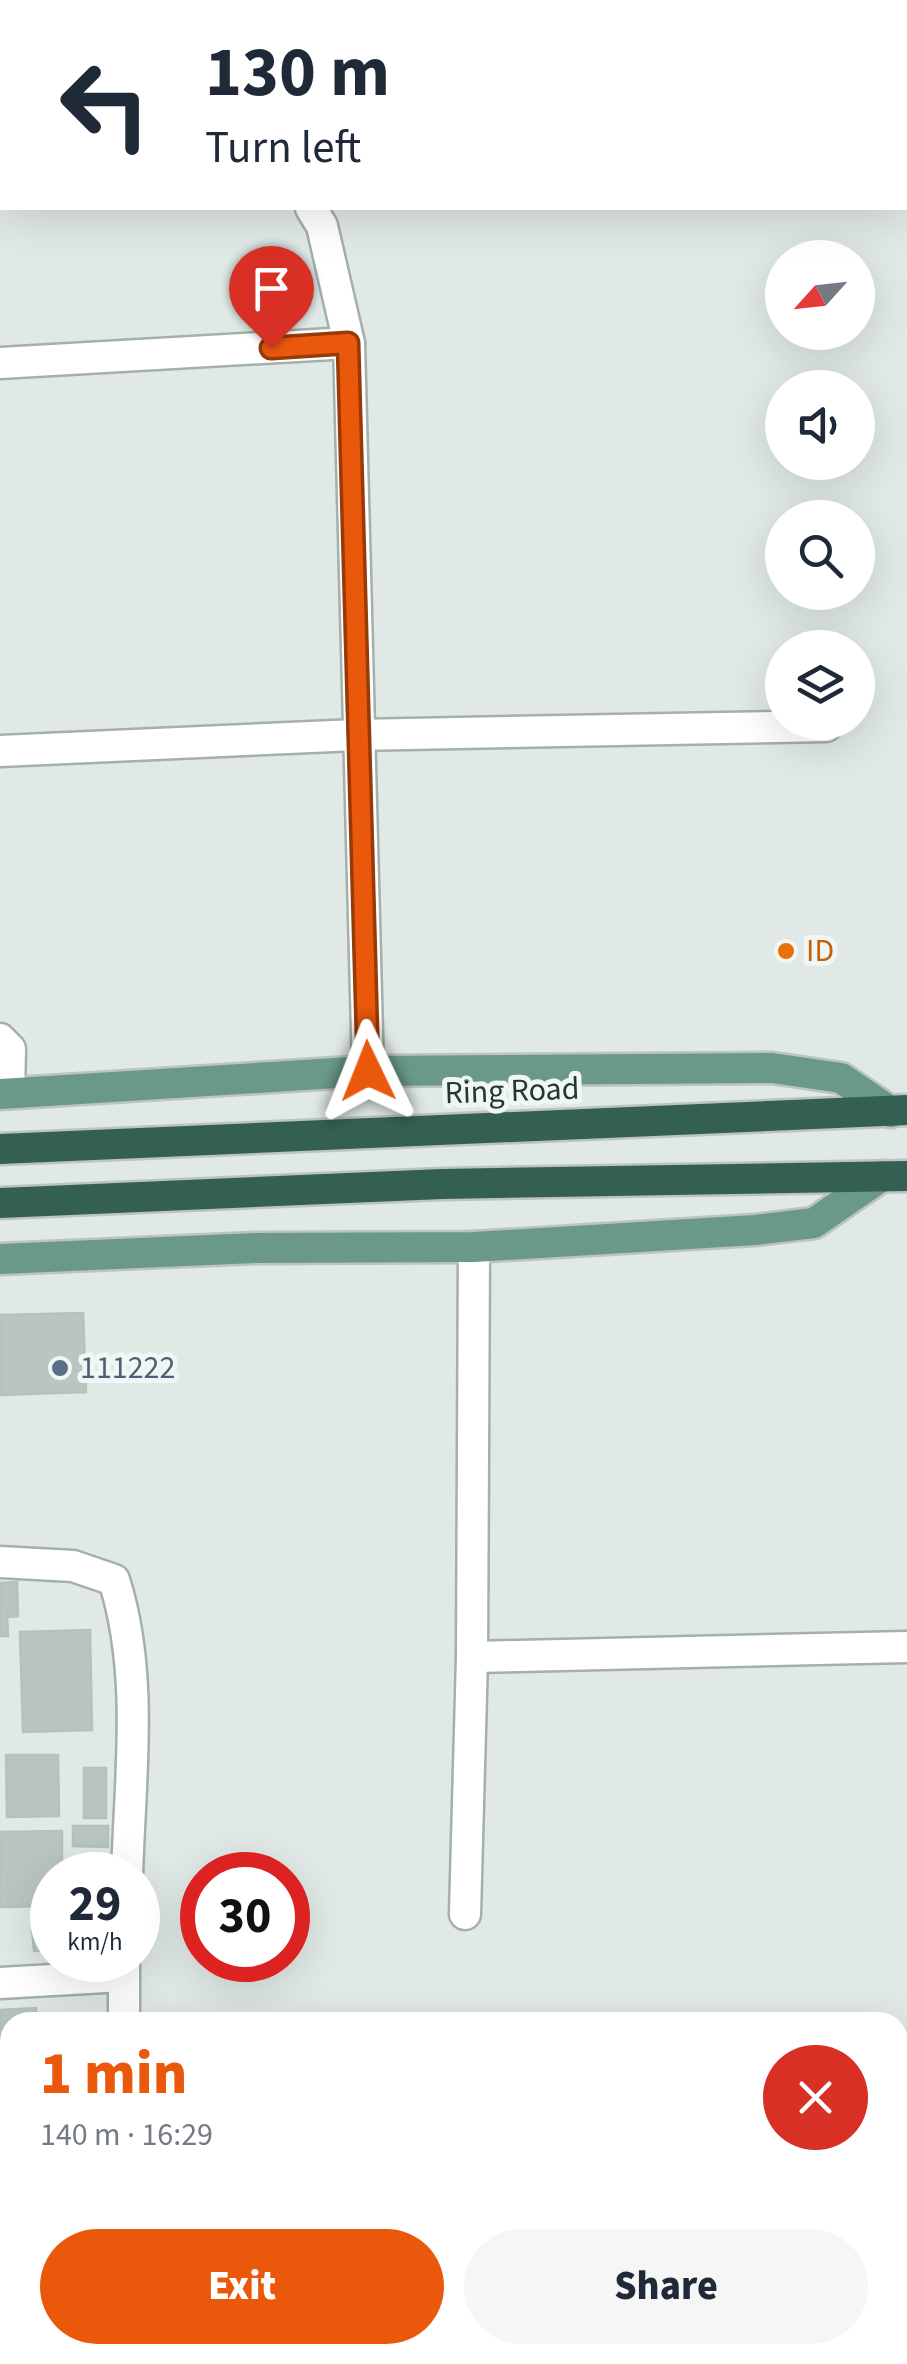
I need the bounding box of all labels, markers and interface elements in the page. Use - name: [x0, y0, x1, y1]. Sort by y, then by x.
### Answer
- text: 130 m: [205, 23, 390, 123]
- icon: left: [40, 40, 170, 170]
- text: Turn left: [205, 116, 361, 180]
- north arrow: [765, 240, 875, 350]
- map controls: [765, 240, 875, 740]
- pin: [229, 246, 314, 349]
- icon: arrive: [244, 261, 299, 316]
- button: sound: [765, 370, 875, 480]
- button: search: [765, 500, 875, 610]
- button: layers: [765, 630, 875, 740]
- place label: ID: [806, 928, 834, 974]
- marker: ID: [775, 940, 797, 962]
- position arrow: [316, 1019, 420, 1123]
- street label: Ring Road: [444, 1066, 580, 1116]
- place label: 111222: [80, 1345, 175, 1391]
- marker: 111222: [49, 1357, 71, 1379]
- speed limit sign: 30: [180, 1852, 310, 1982]
- text: 29: [69, 1869, 121, 1940]
- text: km/h: [67, 1924, 123, 1960]
- text: 1 min: [40, 2032, 187, 2117]
- button: close: [763, 2045, 868, 2150]
- text: 140 m · 16:29: [40, 2112, 213, 2158]
- button: Exit: [40, 2229, 444, 2344]
- button: Share: [464, 2229, 868, 2344]

